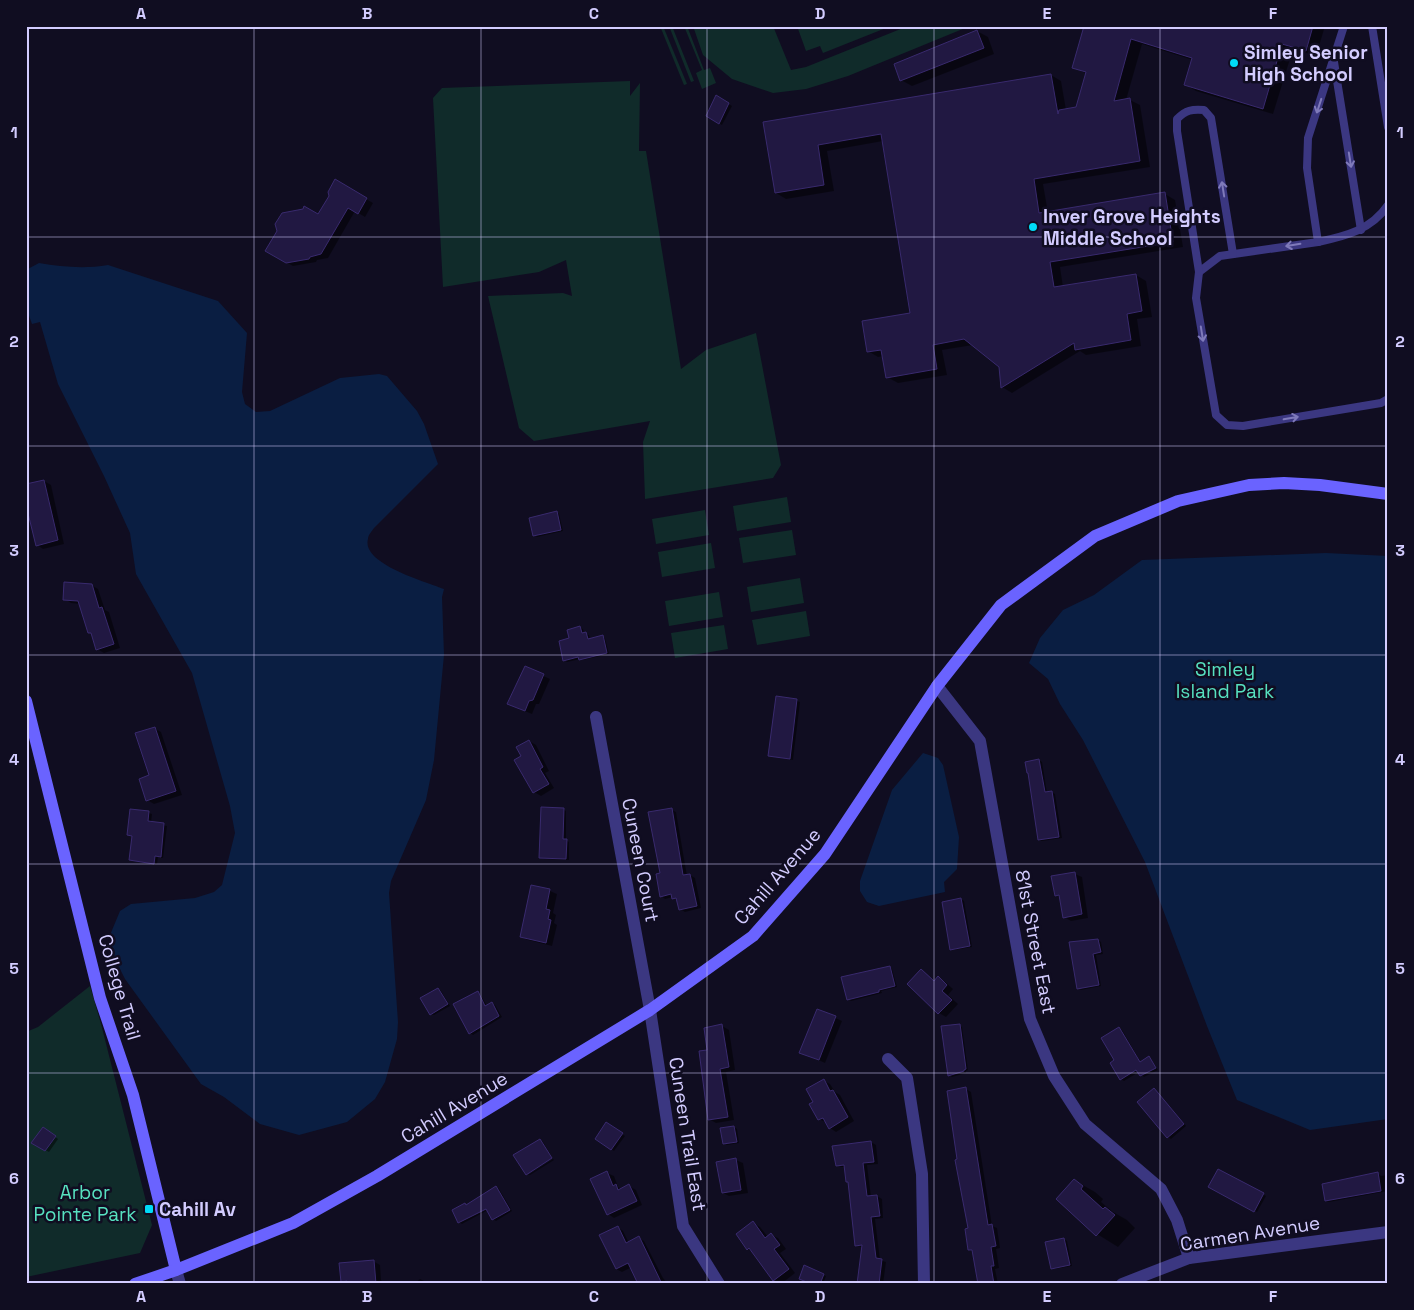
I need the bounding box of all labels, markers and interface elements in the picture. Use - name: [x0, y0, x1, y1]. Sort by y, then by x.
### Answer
- text: A: [136, 3, 146, 24]
- text: B: [362, 3, 372, 24]
- text: C: [589, 3, 599, 24]
- text: D: [815, 3, 825, 24]
- text: E: [1043, 3, 1052, 24]
- text: F: [1269, 3, 1278, 24]
- place label: Simley Senior High School: [1244, 40, 1368, 87]
- marker: Simley Senior High School: [1228, 57, 1240, 69]
- one-way arrow: [1313, 98, 1323, 114]
- text: 1: [10, 122, 18, 143]
- text: 1: [1396, 122, 1404, 143]
- one-way arrow: [1345, 152, 1355, 168]
- one-way arrow: [1217, 181, 1227, 197]
- place label: Inver Grove Heights Middle School: [1043, 204, 1221, 251]
- marker: Inver Grove Heights Middle School: [1027, 221, 1039, 233]
- one-way arrow: [1286, 241, 1302, 251]
- one-way arrow: [1197, 325, 1207, 341]
- text: 2: [9, 331, 19, 352]
- text: 2: [1395, 331, 1405, 352]
- one-way arrow: [1282, 413, 1298, 423]
- text: 3: [9, 540, 19, 561]
- text: 3: [1395, 540, 1405, 561]
- park label: Simley Island Park: [1176, 657, 1274, 704]
- text: 4: [9, 749, 19, 770]
- text: 4: [1395, 749, 1405, 770]
- street label: Cuneen Court: [616, 796, 665, 924]
- street label: Cahill Avenue: [728, 823, 826, 930]
- street label: 81st Street East: [1009, 868, 1062, 1016]
- street label: College Trail: [92, 931, 147, 1043]
- text: 5: [9, 958, 19, 979]
- text: 5: [1395, 958, 1405, 979]
- street label: Cuneen Trail East: [663, 1055, 712, 1213]
- street label: Cahill Avenue: [396, 1066, 512, 1149]
- text: 6: [9, 1168, 19, 1189]
- text: 6: [1395, 1168, 1405, 1189]
- park label: Arbor Pointe Park: [34, 1180, 136, 1227]
- place label: Cahill Av: [159, 1197, 237, 1222]
- marker: Cahill Av: [143, 1203, 155, 1215]
- street label: Carmen Avenue: [1178, 1210, 1322, 1257]
- text: A: [136, 1286, 146, 1307]
- text: B: [362, 1286, 372, 1307]
- text: C: [589, 1286, 599, 1307]
- text: D: [815, 1286, 825, 1307]
- text: E: [1043, 1286, 1052, 1307]
- text: F: [1269, 1286, 1278, 1307]

